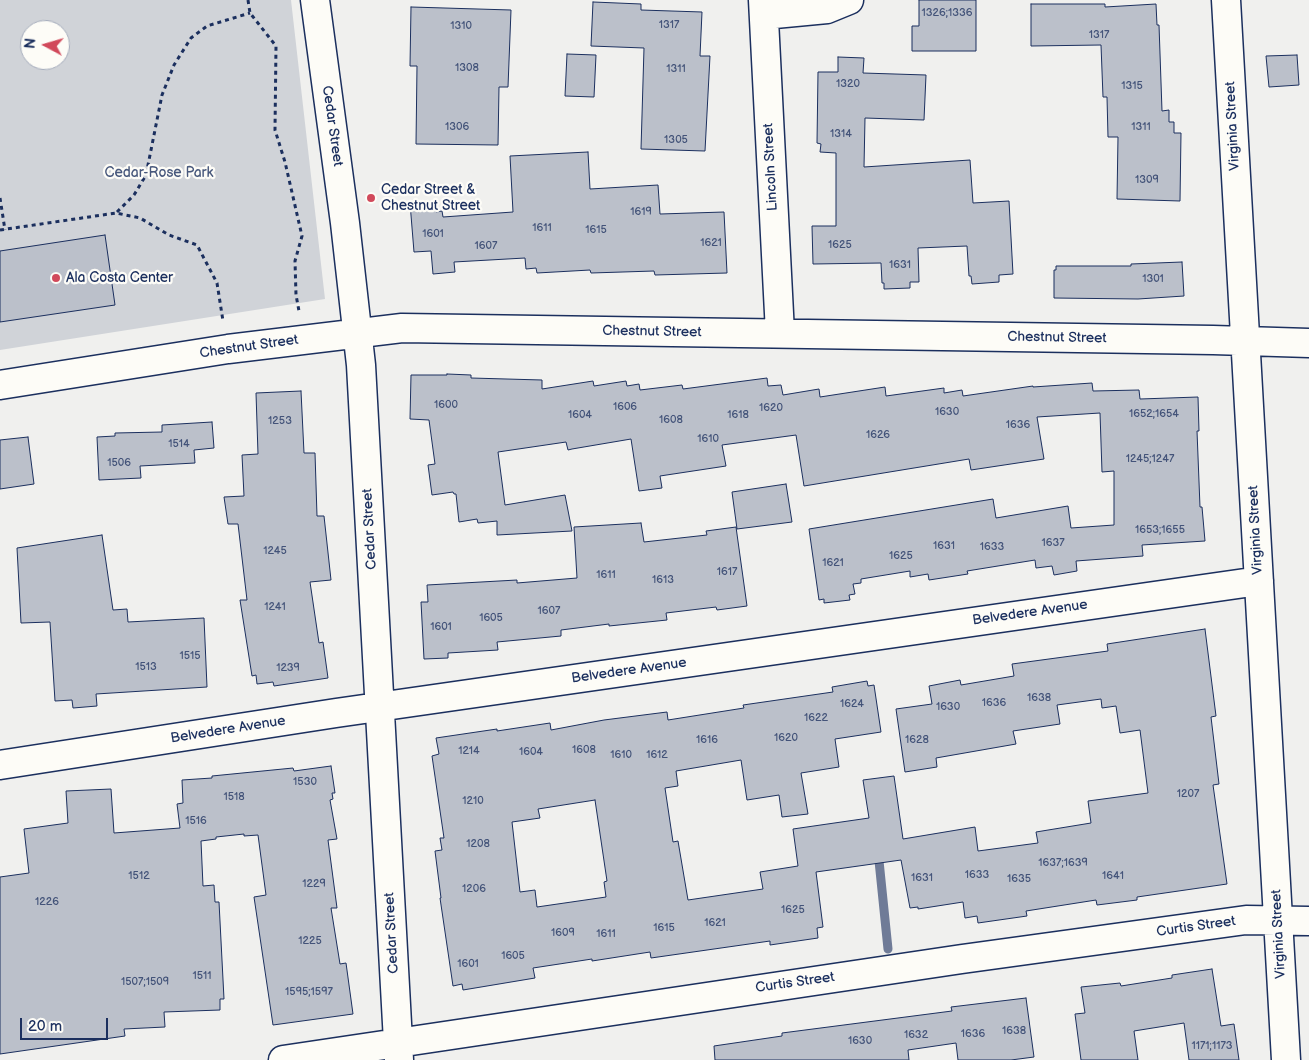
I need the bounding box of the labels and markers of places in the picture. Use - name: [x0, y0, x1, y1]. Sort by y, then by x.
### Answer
- place label: Cedar Street & Chestnut Street: [381, 182, 480, 214]
- marker: Cedar Street & Chestnut Street: [365, 192, 377, 204]
- place label: Ala Costa Center: [66, 270, 173, 286]
- marker: Ala Costa Center: [50, 272, 62, 284]

